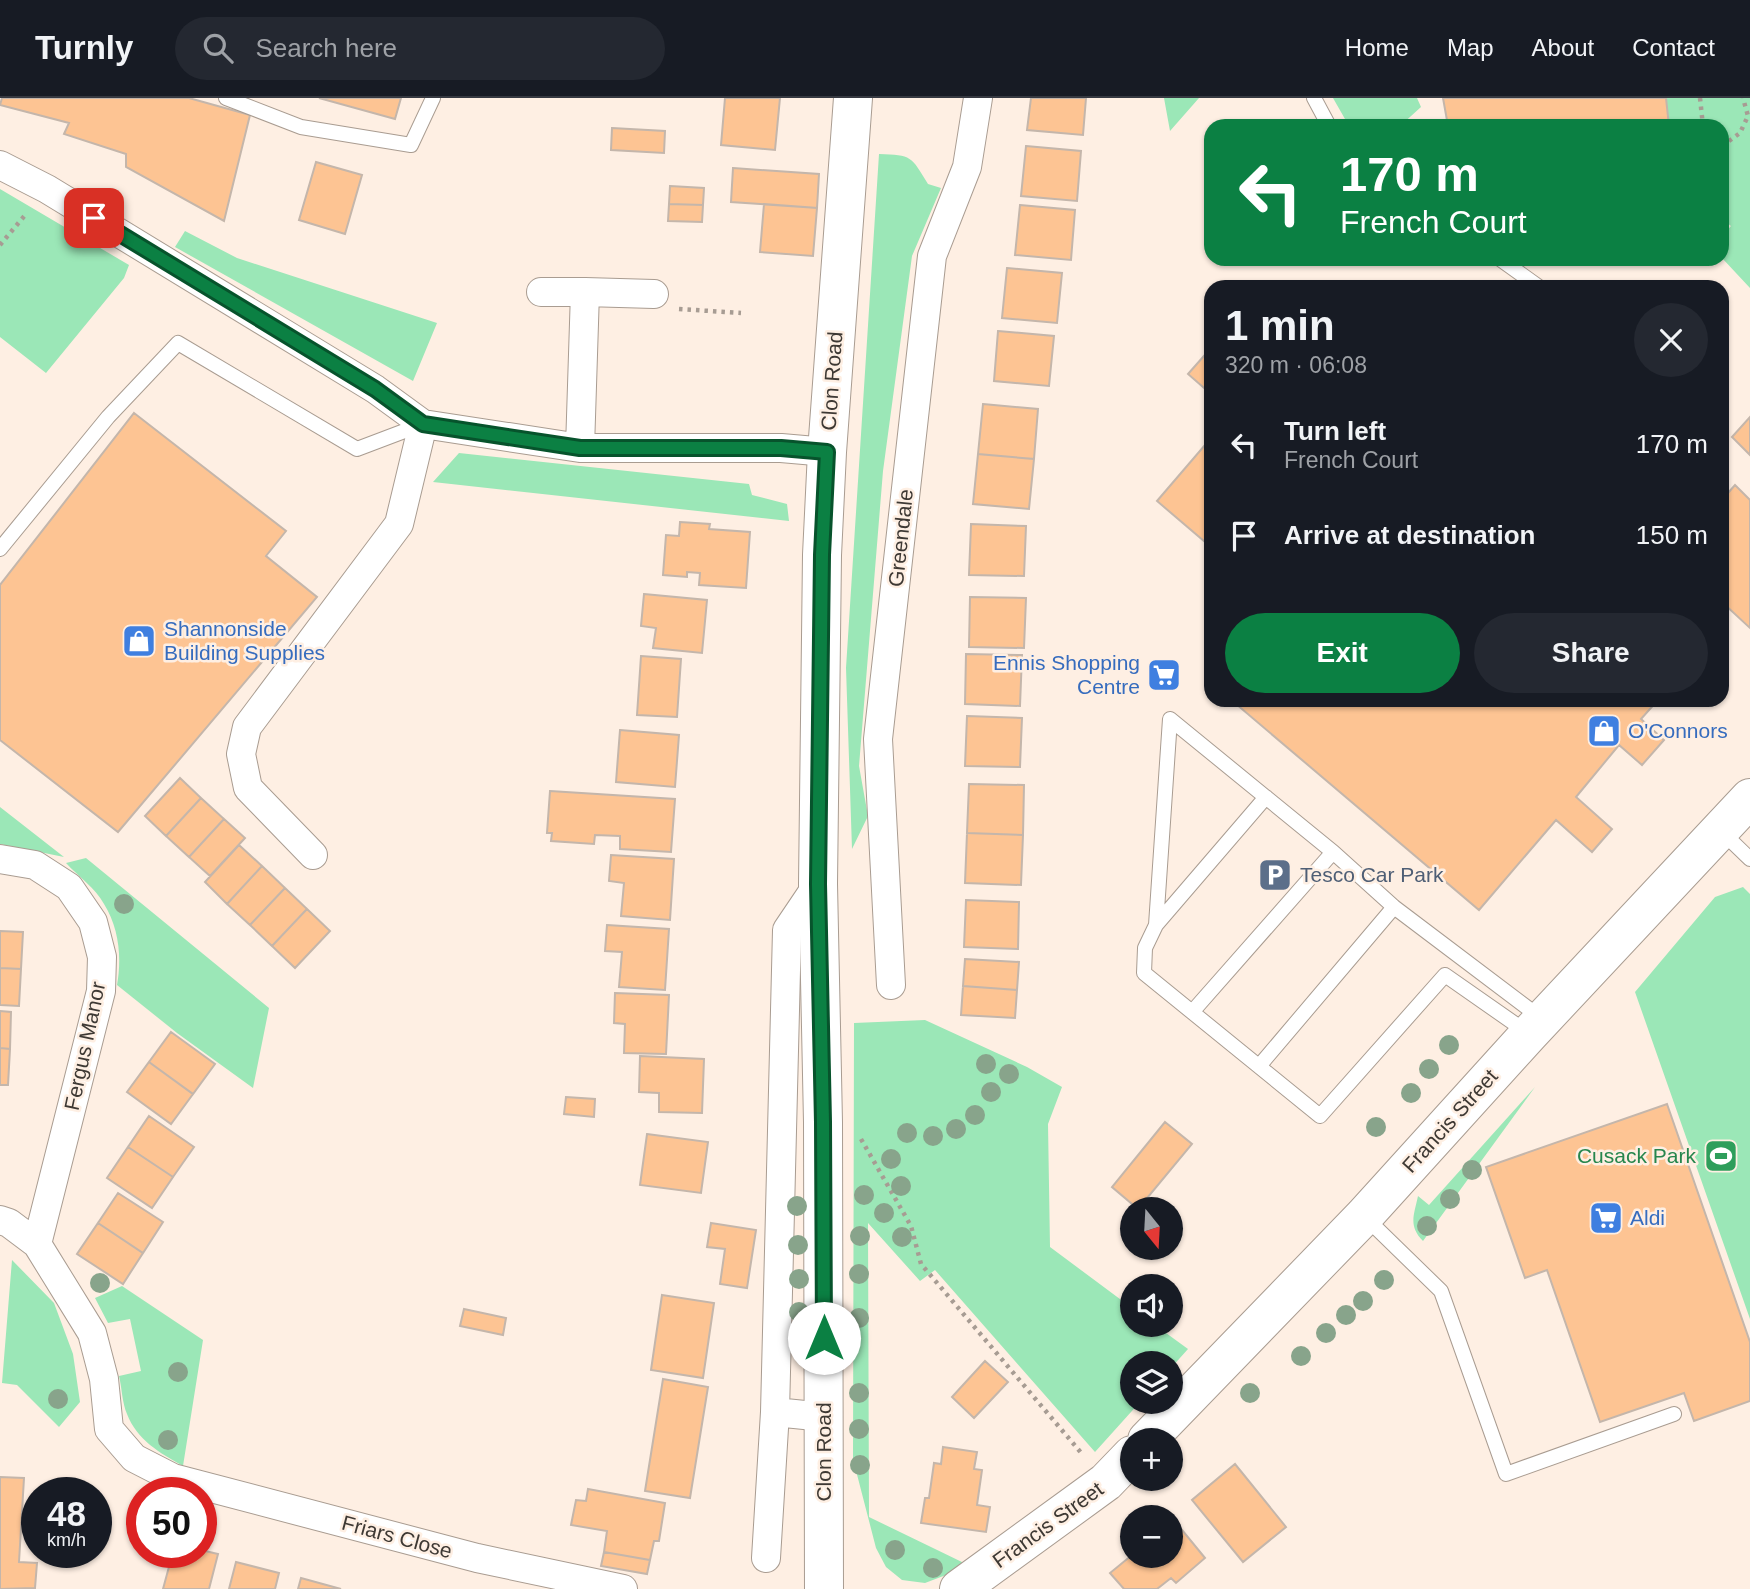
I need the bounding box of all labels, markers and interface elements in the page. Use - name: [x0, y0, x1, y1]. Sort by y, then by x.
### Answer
- search box: [175, 17, 665, 80]
- text: Turnly: [35, 29, 133, 66]
- icon: search: [199, 29, 237, 67]
- text: Search here: [255, 33, 397, 63]
- text: Home: [1345, 34, 1409, 61]
- text: Map: [1447, 34, 1494, 61]
- text: About: [1532, 34, 1594, 61]
- text: Contact: [1632, 34, 1715, 61]
- icon: left: [1225, 147, 1316, 238]
- text: 170 m: [1340, 147, 1479, 201]
- pin: [64, 188, 124, 248]
- icon: arrive: [75, 199, 113, 237]
- text: French Court: [1340, 204, 1527, 240]
- text: 1 min: [1225, 302, 1335, 349]
- button: close: [1634, 303, 1708, 377]
- street label: Clon Road: [817, 331, 846, 431]
- text: 320 m · 06:08: [1225, 352, 1367, 378]
- text: Turn left: [1284, 416, 1386, 446]
- icon: left: [1225, 426, 1263, 464]
- text: 170 m: [1636, 429, 1708, 459]
- text: French Court: [1284, 447, 1418, 473]
- street label: Greendale: [884, 488, 917, 588]
- icon: arrive: [1225, 517, 1263, 555]
- text: Arrive at destination: [1284, 520, 1535, 550]
- text: 150 m: [1636, 520, 1708, 550]
- button: Exit: [1225, 613, 1460, 693]
- button: Share: [1474, 613, 1708, 693]
- place label: Shannonside Building Supplies: [164, 617, 325, 664]
- shop icon: Shannonside Building Supplies: [120, 622, 158, 660]
- place label: Ennis Shopping Centre: [993, 651, 1140, 698]
- supermarket icon: Ennis Shopping Centre: [1145, 656, 1183, 694]
- shop icon: O'Connors: [1585, 712, 1623, 750]
- place label: O'Connors: [1628, 719, 1728, 742]
- parking icon: Tesco Car Park: [1256, 856, 1294, 894]
- place label: Tesco Car Park: [1300, 863, 1444, 886]
- street label: Fergus Manor: [60, 980, 109, 1112]
- street label: Francis Street: [1397, 1064, 1502, 1177]
- sports icon: Cusack Park: [1702, 1137, 1740, 1175]
- place label: Cusack Park: [1577, 1144, 1696, 1167]
- north arrow: [1120, 1197, 1183, 1260]
- map controls: [1120, 1197, 1183, 1568]
- supermarket icon: Aldi: [1587, 1199, 1625, 1237]
- place label: Aldi: [1630, 1206, 1665, 1229]
- button: sound: [1120, 1274, 1183, 1337]
- position arrow: [787, 1301, 861, 1375]
- button: layers: [1120, 1351, 1183, 1414]
- street label: Clon Road: [812, 1402, 835, 1502]
- button: +: [1120, 1428, 1183, 1491]
- speed limit sign: 50: [126, 1477, 217, 1568]
- street label: Francis Street: [988, 1477, 1107, 1572]
- text: 48: [47, 1494, 86, 1533]
- button: −: [1120, 1505, 1183, 1568]
- street label: Friars Close: [339, 1511, 455, 1562]
- text: km/h: [47, 1530, 86, 1550]

